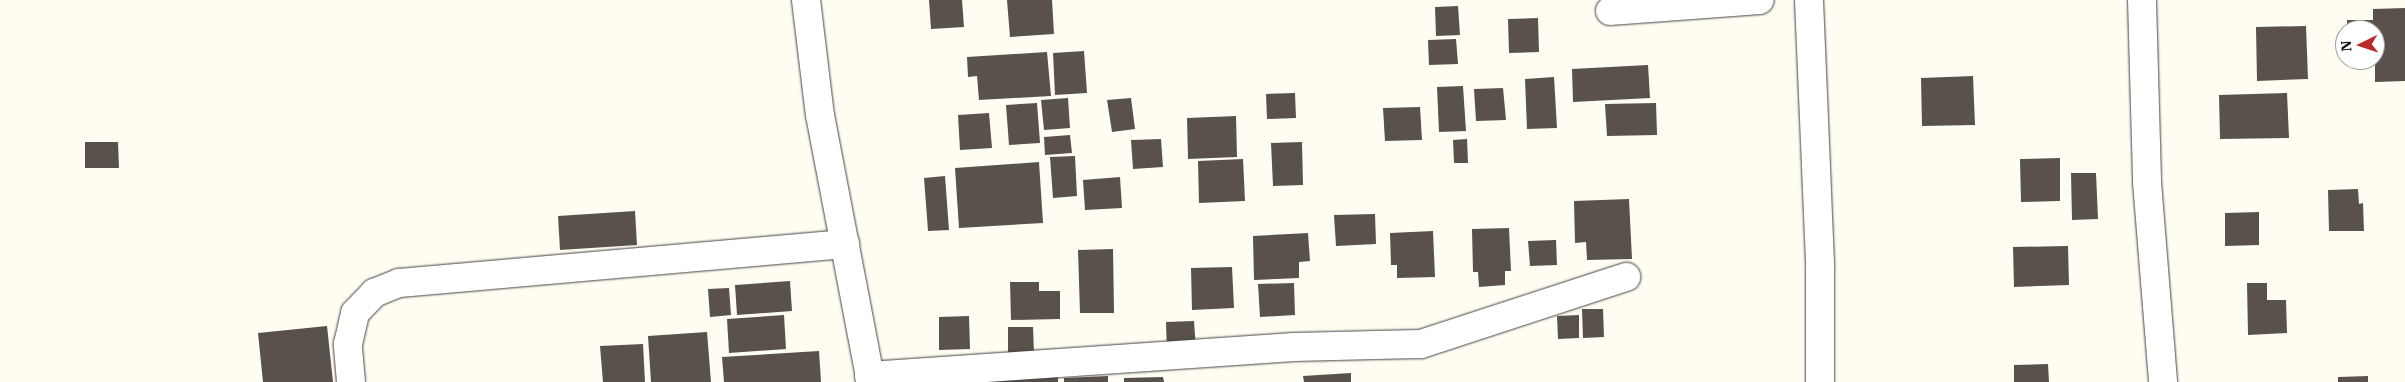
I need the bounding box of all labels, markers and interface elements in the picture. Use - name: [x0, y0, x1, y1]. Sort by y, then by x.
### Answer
- north arrow: [2335, 20, 2385, 70]
- text: N: [2337, 40, 2355, 52]

